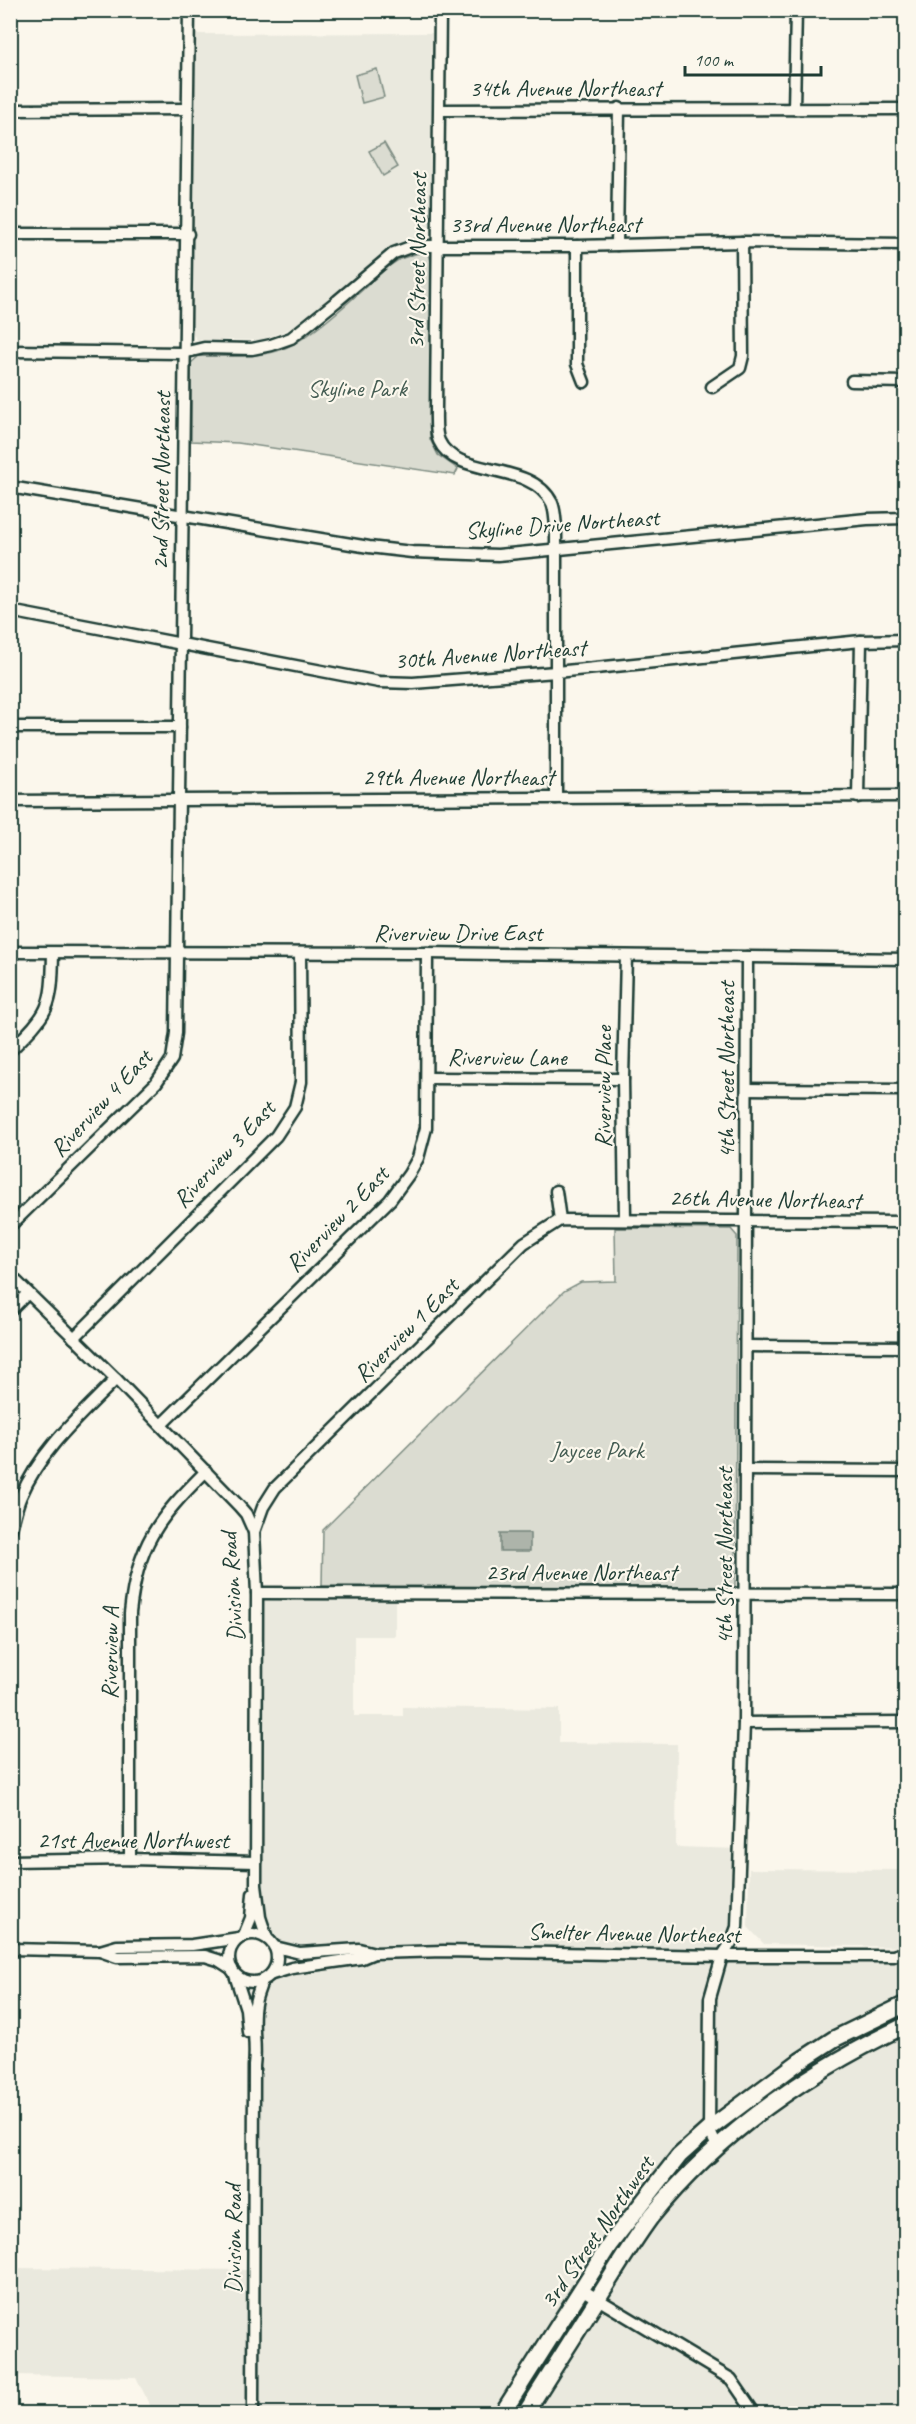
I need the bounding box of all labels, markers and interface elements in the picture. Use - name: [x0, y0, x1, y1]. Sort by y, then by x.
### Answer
- scale bar: [685, 39, 822, 77]
- text: 100 m: [694, 49, 735, 71]
- street label: 34th Avenue Northeast: [469, 73, 664, 103]
- street label: 3rd Street Northeast: [400, 171, 434, 349]
- street label: 33rd Avenue Northeast: [450, 209, 643, 239]
- park label: Skyline Park: [307, 373, 409, 403]
- street label: 2nd Street Northeast: [144, 390, 178, 570]
- street label: Skyline Drive Northeast: [464, 502, 662, 546]
- street label: 30th Avenue Northeast: [393, 632, 590, 676]
- street label: 29th Avenue Northeast: [362, 762, 557, 792]
- street label: Riverview Drive East: [374, 918, 544, 948]
- street label: 4th Street Northeast: [711, 979, 741, 1158]
- street label: Riverview Place: [588, 1024, 618, 1148]
- street label: Riverview 4 East: [44, 1041, 160, 1163]
- street label: Riverview Lane: [448, 1042, 569, 1072]
- street label: Riverview 3 East: [167, 1092, 283, 1214]
- street label: Riverview 2 East: [279, 1158, 397, 1278]
- street label: 26th Avenue Northeast: [669, 1182, 864, 1216]
- street label: Riverview 1 East: [347, 1270, 466, 1389]
- park label: Jaycee Park: [549, 1435, 646, 1465]
- street label: 4th Street Northeast: [709, 1465, 739, 1644]
- street label: Division Road: [213, 1528, 251, 1643]
- street label: 23rd Avenue Northeast: [486, 1557, 679, 1587]
- street label: Riverview A: [94, 1606, 126, 1700]
- street label: 21st Avenue Northwest: [37, 1825, 231, 1855]
- street label: Smelter Avenue Northeast: [528, 1916, 742, 1950]
- street label: 3rd Street Northwest: [533, 2148, 662, 2314]
- street label: Division Road: [218, 2181, 248, 2294]

